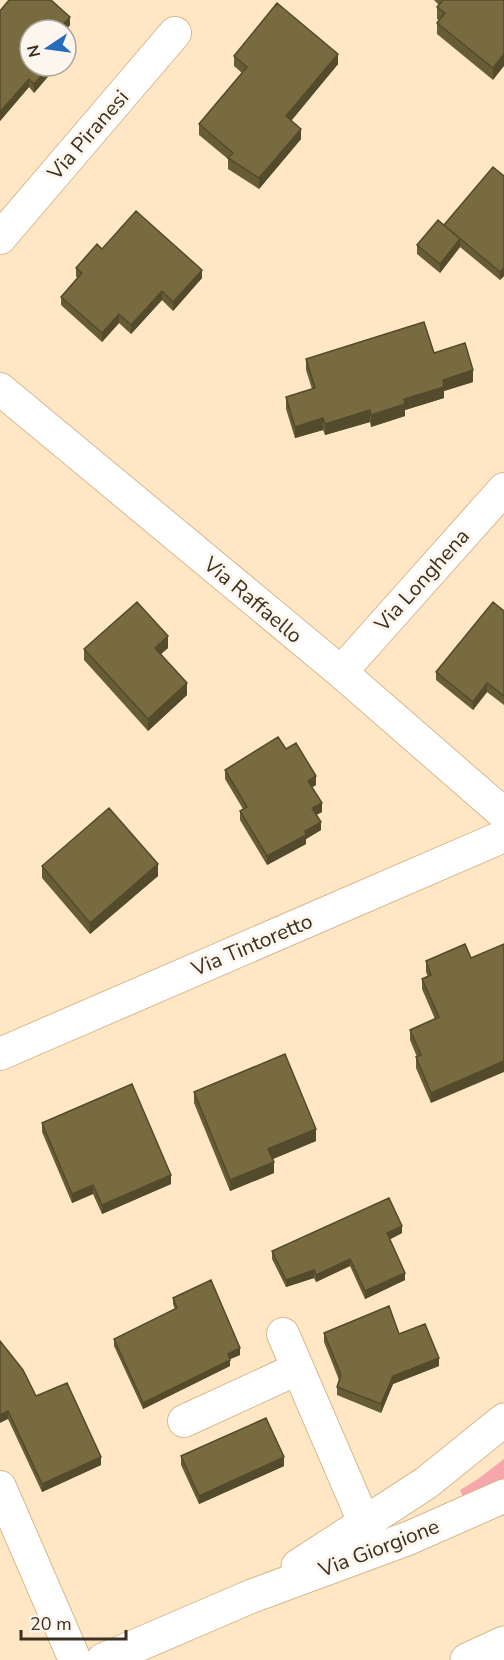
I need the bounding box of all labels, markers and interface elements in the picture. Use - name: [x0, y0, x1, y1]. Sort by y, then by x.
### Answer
- north arrow: [18, 18, 78, 78]
- text: N: [22, 43, 46, 59]
- street label: Via Piranesi: [40, 84, 135, 187]
- street label: Via Longhena: [368, 523, 476, 638]
- street label: Via Raffaello: [197, 550, 308, 650]
- street label: Via Tintoretto: [186, 907, 317, 983]
- street label: Via Giorgione: [314, 1512, 443, 1584]
- scale bar: [21, 1603, 126, 1641]
- text: 20 m: [30, 1612, 72, 1636]

